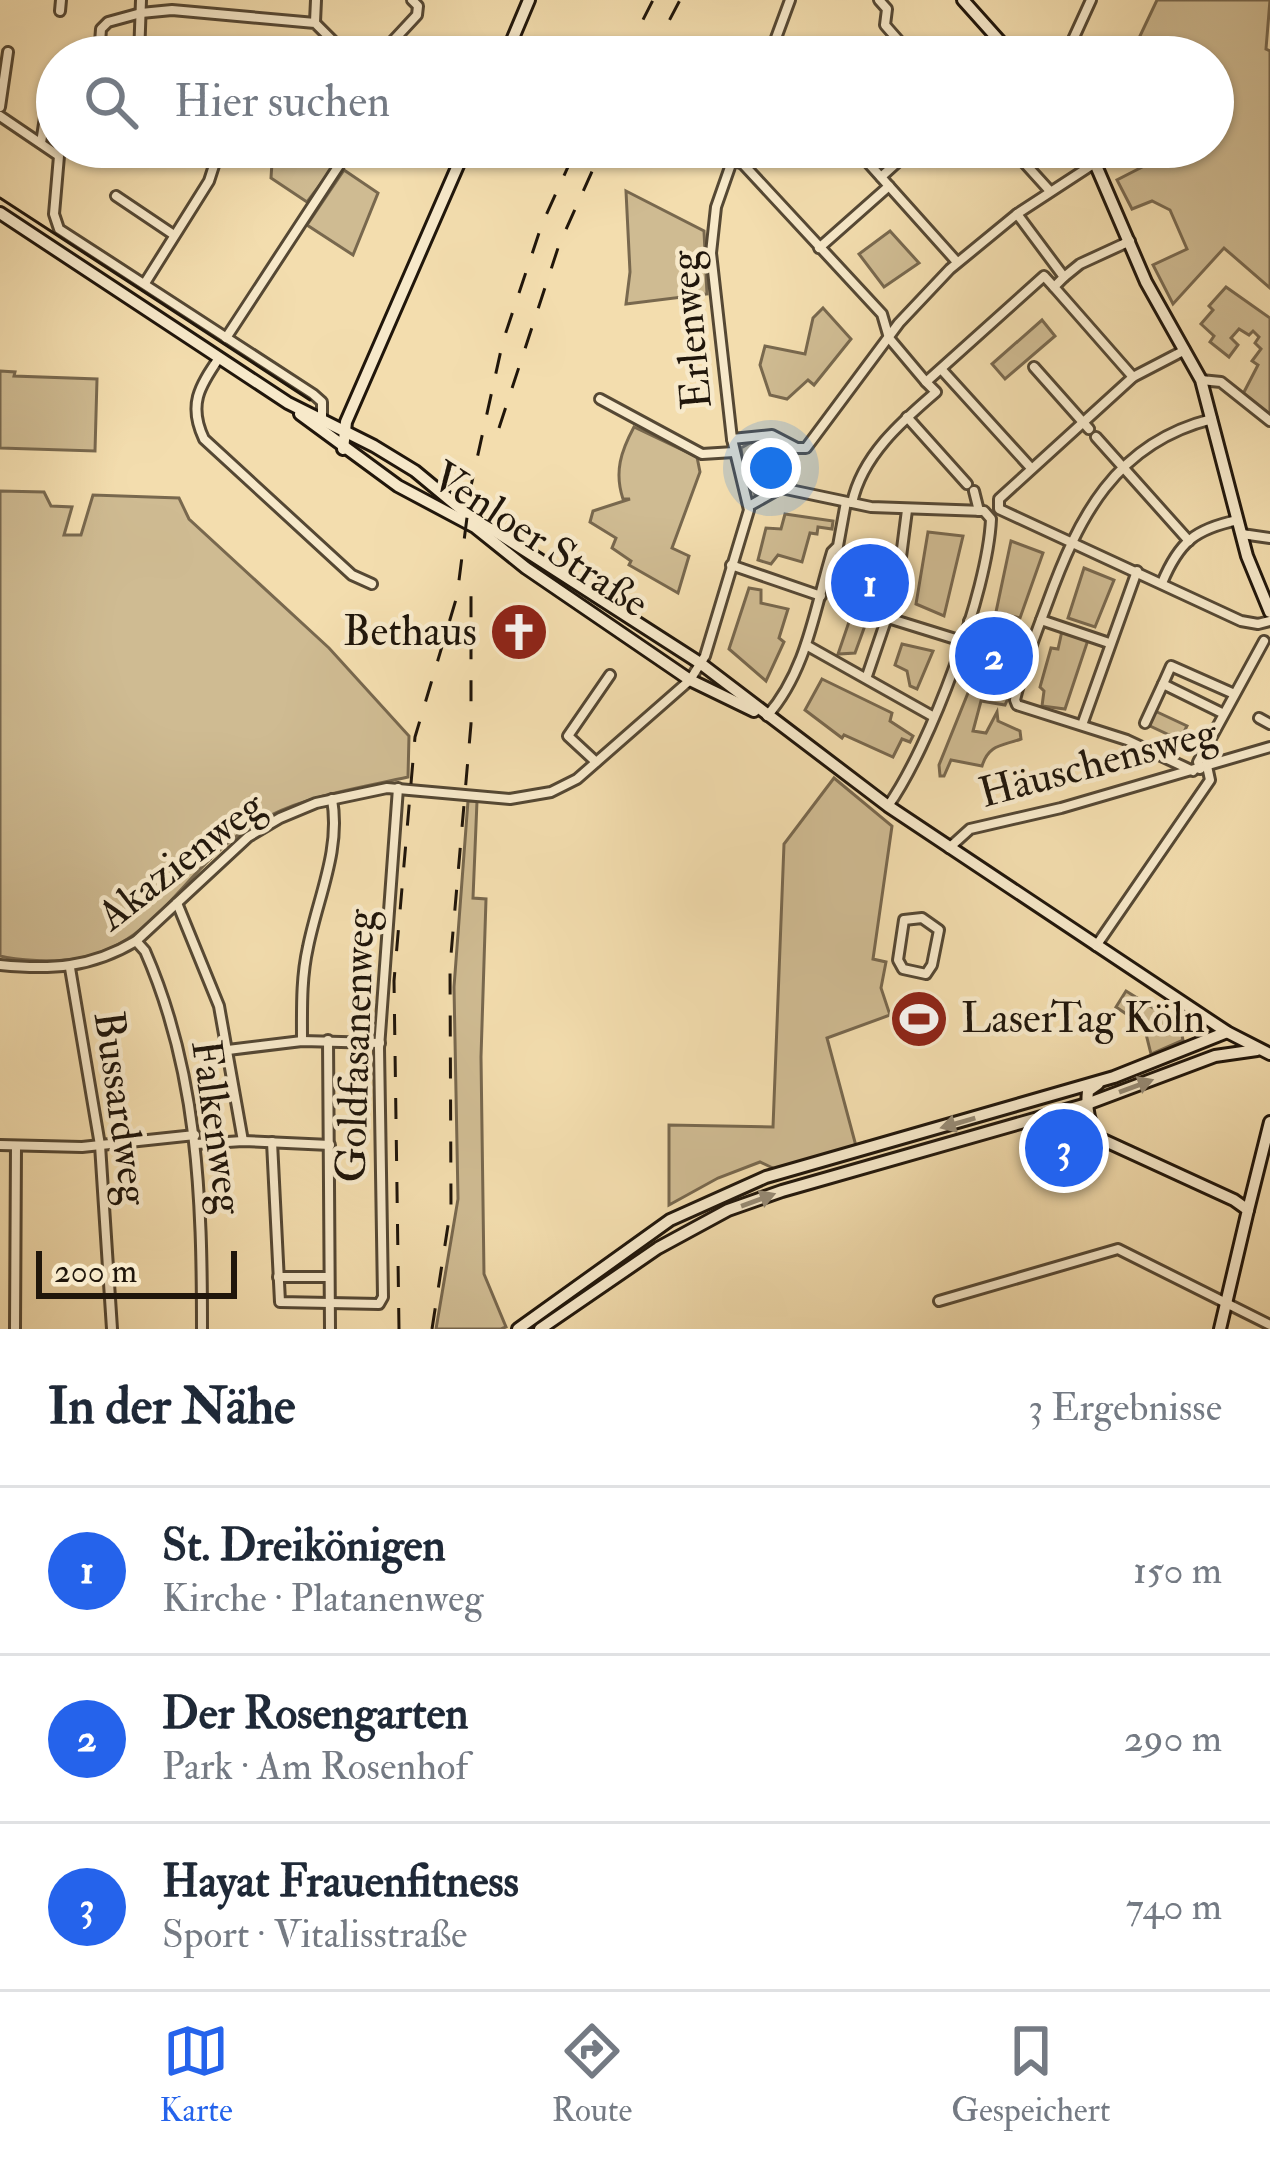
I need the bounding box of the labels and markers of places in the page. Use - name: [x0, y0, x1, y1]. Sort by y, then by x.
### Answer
- pin: 1: [831, 538, 909, 628]
- church icon: Bethaus: [488, 601, 550, 663]
- place label: Bethaus: [343, 606, 477, 658]
- pin: 2: [955, 611, 1033, 701]
- sports icon: LaserTag Köln: [888, 988, 950, 1050]
- place label: LaserTag Köln: [961, 993, 1205, 1045]
- pin: 3: [1025, 1103, 1103, 1193]

